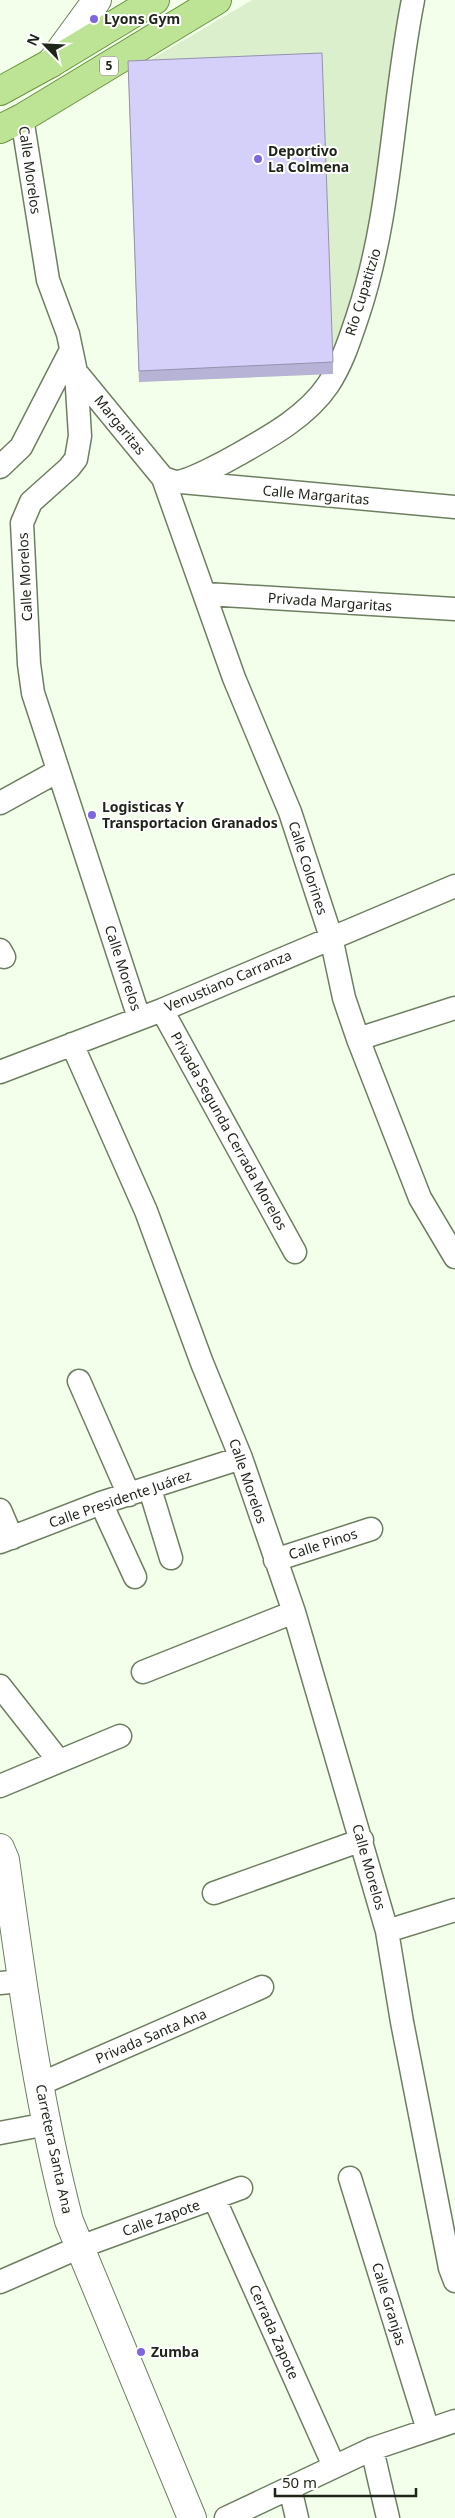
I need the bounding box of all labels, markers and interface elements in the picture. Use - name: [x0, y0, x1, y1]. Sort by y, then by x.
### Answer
- place label: Lyons Gym: [104, 9, 180, 28]
- marker: Lyons Gym: [88, 13, 100, 25]
- north arrow: [20, 20, 70, 70]
- text: N: [22, 30, 44, 49]
- road number: 5: [100, 56, 118, 76]
- street label: Calle Morelos: [15, 125, 46, 216]
- place label: Deportivo La Colmena: [268, 141, 349, 176]
- marker: Deportivo La Colmena: [252, 153, 264, 165]
- street label: Río Cupatitzio: [340, 246, 385, 338]
- street label: Margaritas: [90, 391, 151, 459]
- street label: Calle Margaritas: [262, 480, 371, 509]
- street label: Calle Morelos: [13, 532, 36, 622]
- street label: Privada Margaritas: [267, 588, 393, 615]
- place label: Logisticas Y Transportacion Granados: [102, 797, 278, 832]
- marker: Logisticas Y Transportacion Granados: [86, 809, 98, 821]
- street label: Calle Colorines: [284, 819, 333, 917]
- street label: Calle Morelos: [101, 923, 146, 1013]
- street label: Venustiano Carranza: [161, 945, 294, 1016]
- street label: Privada Segunda Cerrada Morelos: [167, 1028, 292, 1234]
- street label: Calle Morelos: [225, 1436, 272, 1526]
- street label: Calle Presidente Juárez: [46, 1465, 194, 1532]
- street label: Calle Pinos: [286, 1523, 360, 1564]
- street label: Calle Morelos: [348, 1822, 391, 1912]
- street label: Privada Santa Ana: [92, 2004, 209, 2068]
- street label: Carretera Santa Ana: [31, 2082, 78, 2215]
- street label: Calle Zapote: [119, 2195, 202, 2240]
- street label: Calle Granjas: [368, 2260, 411, 2348]
- street label: Cerrada Zapote: [245, 2281, 304, 2382]
- place label: Zumba: [151, 2342, 199, 2361]
- marker: Zumba: [135, 2346, 147, 2358]
- scale bar: [275, 2466, 416, 2498]
- text: 50 m: [282, 2472, 317, 2492]

